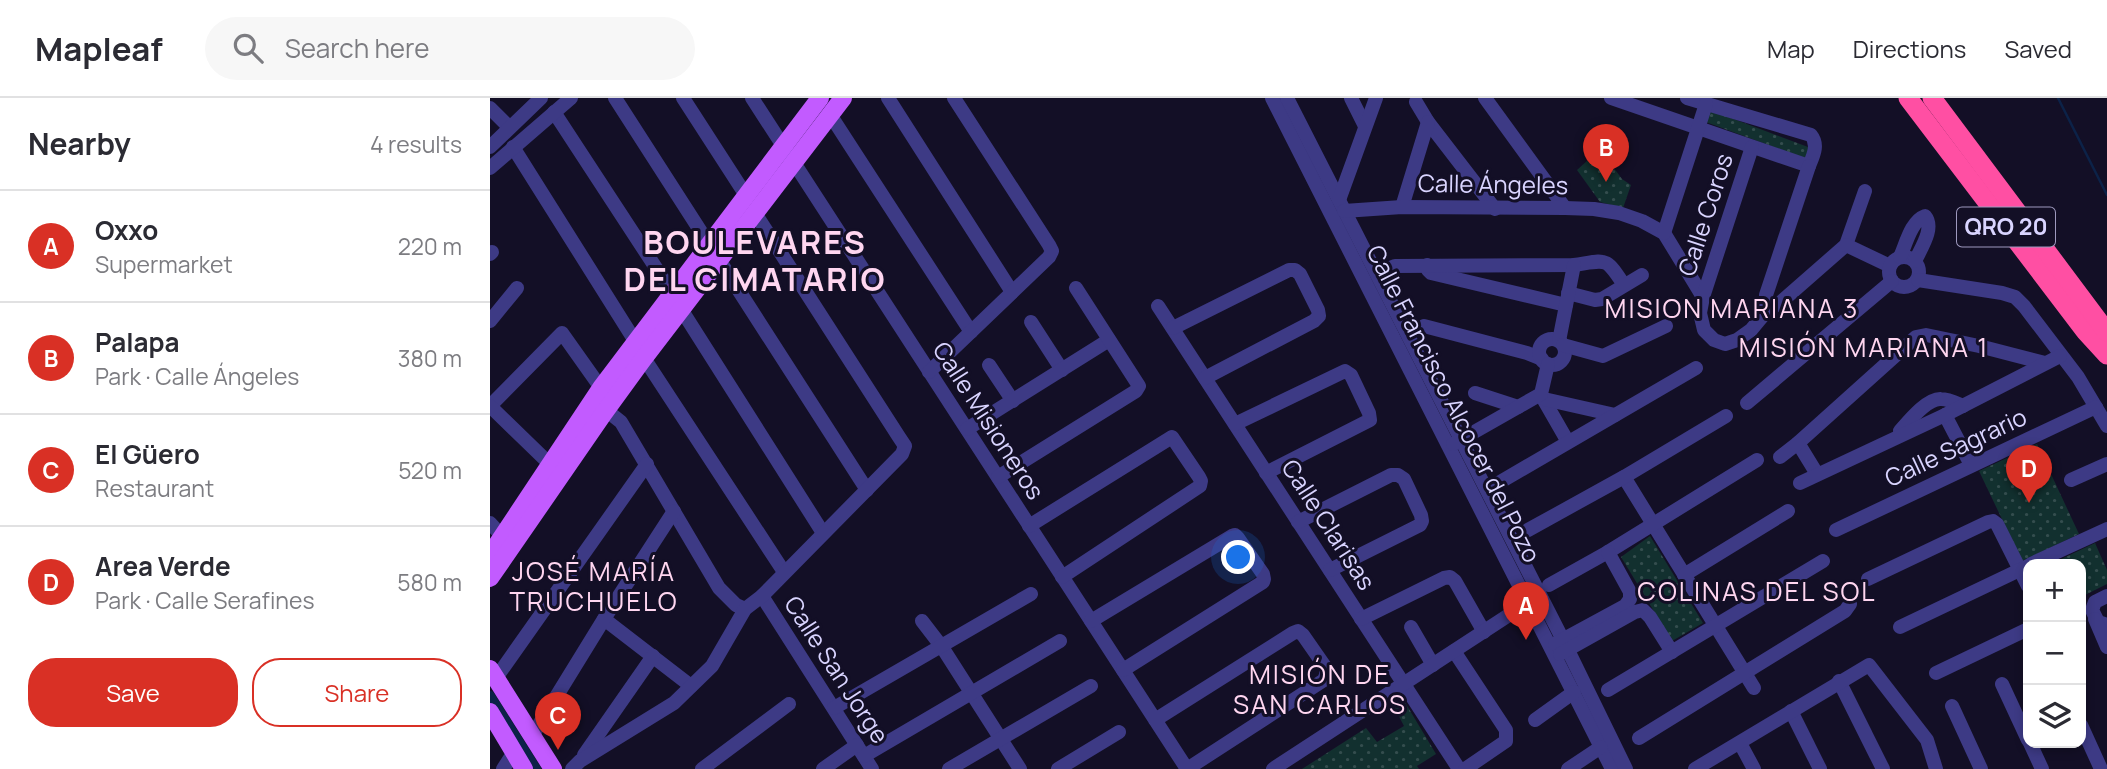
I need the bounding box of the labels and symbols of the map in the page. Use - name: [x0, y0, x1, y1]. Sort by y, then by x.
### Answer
- pin: B: [1583, 124, 1629, 182]
- street label: Calle Coros: [1669, 149, 1740, 280]
- street label: Calle Ángeles: [1418, 166, 1569, 201]
- road number: QRO 20: [1957, 208, 2055, 246]
- district label: BOULEVARES DEL CIMATARIO: [624, 220, 886, 301]
- street label: Calle Francisco Alcocer del Pozo: [1360, 239, 1549, 568]
- district label: MISION MARIANA 3: [1605, 290, 1859, 326]
- district label: MISIÓN MARIANA 1: [1739, 329, 1989, 365]
- street label: Calle Misioneros: [926, 335, 1053, 505]
- street label: Calle Sagrario: [1879, 399, 2032, 494]
- pin: D: [2006, 445, 2052, 503]
- street label: Calle Clarisas: [1275, 453, 1384, 596]
- your location: [1221, 540, 1255, 574]
- district label: JOSÉ MARÍA TRUCHUELO: [509, 553, 679, 619]
- district label: COLINAS DEL SOL: [1637, 573, 1877, 609]
- pin: A: [1503, 582, 1549, 640]
- street label: Calle San Jorge: [777, 589, 897, 749]
- district label: MISIÓN DE SAN CARLOS: [1233, 656, 1407, 722]
- pin: C: [535, 692, 581, 750]

